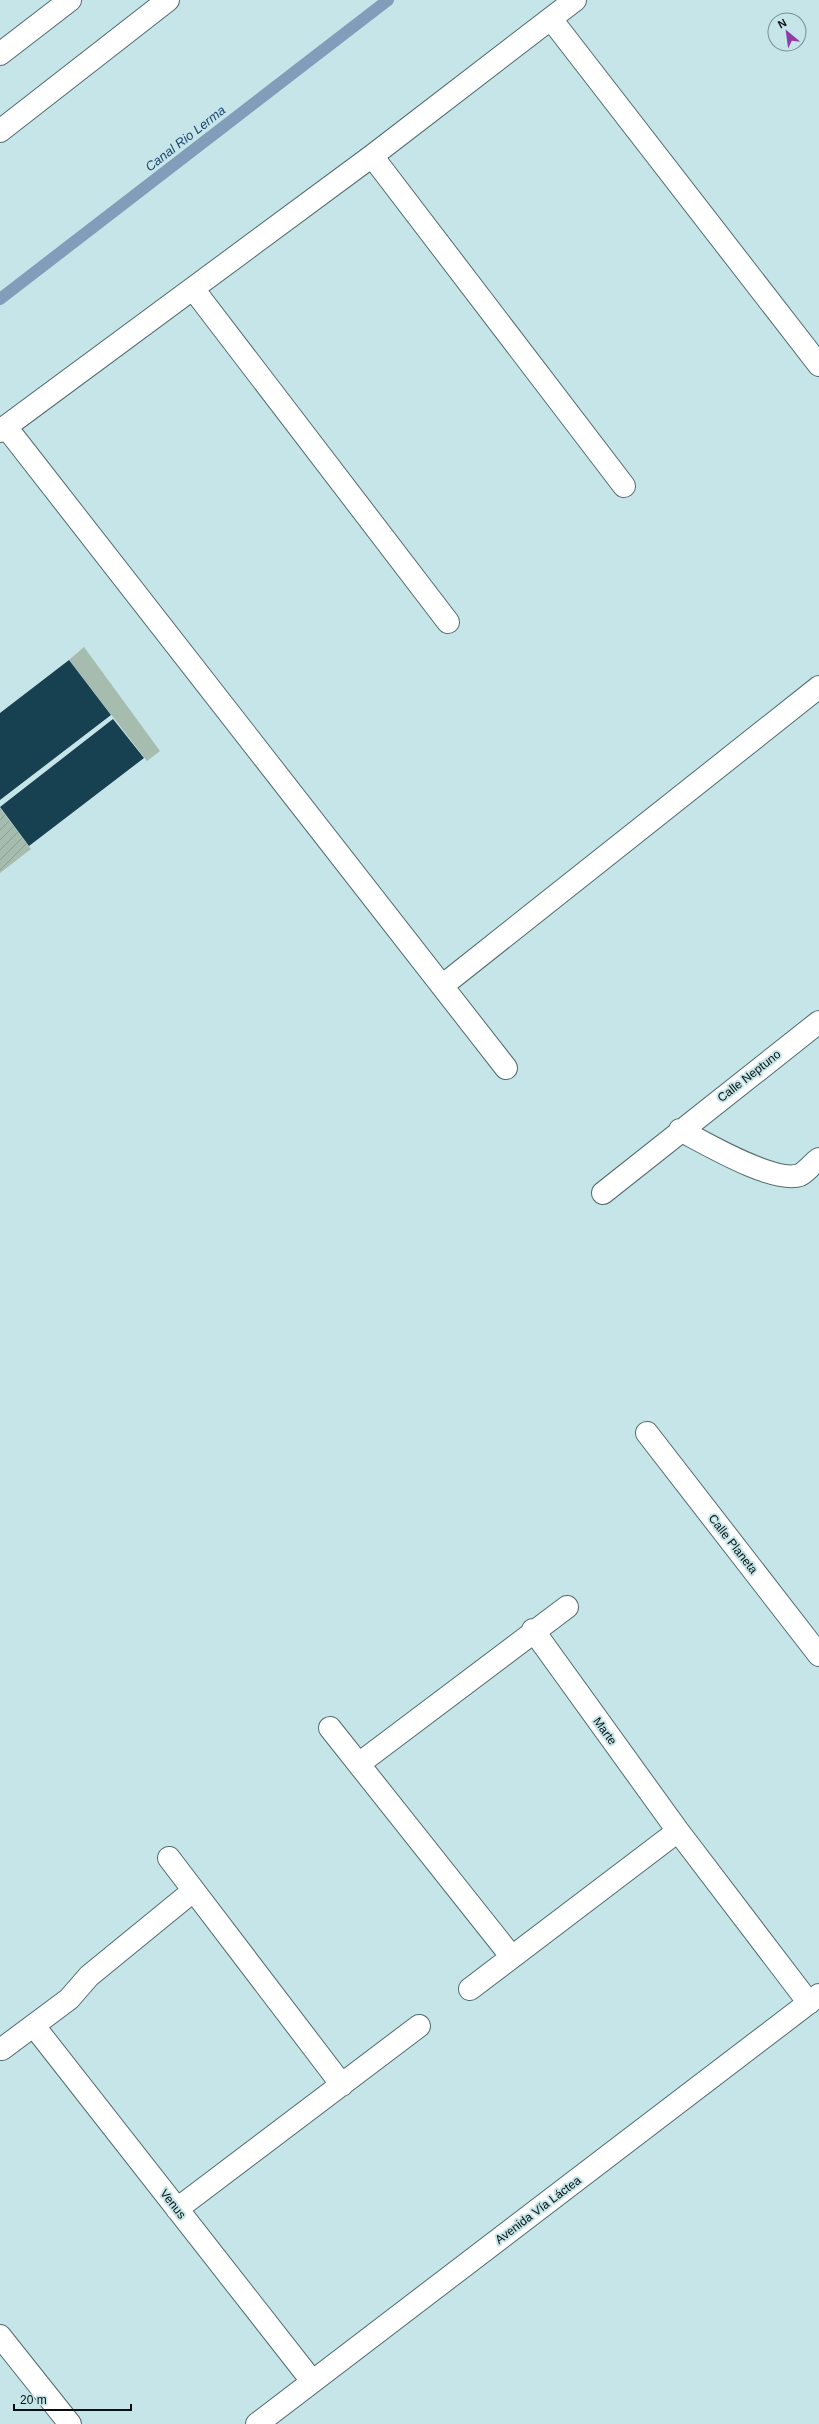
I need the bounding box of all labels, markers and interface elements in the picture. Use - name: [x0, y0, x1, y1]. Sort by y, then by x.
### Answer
- north arrow: [767, 12, 807, 52]
- text: N: [776, 16, 789, 30]
- water label: Canal Rio Lerma: [142, 102, 228, 174]
- street label: Calle Neptuno: [715, 1047, 784, 1105]
- street label: Calle Planeta: [706, 1512, 761, 1577]
- street label: Marte: [590, 1714, 620, 1748]
- street label: Avenida Vía Láctea: [492, 2173, 584, 2247]
- street label: Venus: [157, 2187, 189, 2221]
- scale bar: [14, 2386, 131, 2412]
- text: 20 m: [20, 2393, 47, 2407]

